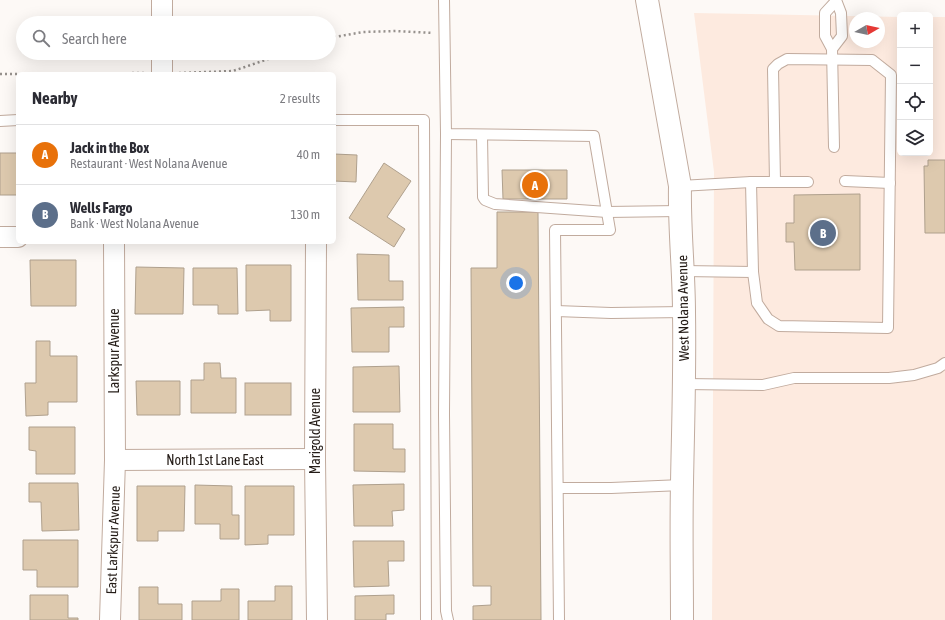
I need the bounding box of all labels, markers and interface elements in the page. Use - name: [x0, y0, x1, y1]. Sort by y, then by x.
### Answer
- north arrow: [849, 12, 885, 48]
- map controls: [897, 12, 933, 156]
- button: +: [897, 12, 933, 48]
- search box: [16, 16, 336, 60]
- icon: search: [30, 27, 52, 49]
- text: Search here: [62, 30, 127, 47]
- button: −: [897, 48, 933, 84]
- button: locate: [897, 84, 933, 120]
- text: Nearby: [32, 88, 78, 108]
- text: 2 results: [280, 91, 320, 106]
- button: layers: [897, 120, 933, 156]
- text: Jack in the Box: [70, 139, 149, 156]
- text: A: [42, 147, 48, 162]
- text: 40 m: [297, 147, 320, 162]
- text: Restaurant · West Nolana Avenue: [70, 156, 228, 171]
- pin: A: [522, 170, 548, 200]
- text: Wells Fargo: [70, 199, 132, 216]
- text: B: [42, 207, 48, 222]
- text: 130 m: [291, 207, 320, 222]
- text: Bank · West Nolana Avenue: [70, 216, 199, 231]
- pin: B: [810, 218, 836, 248]
- street label: West Nolana Avenue: [674, 255, 692, 361]
- your location: [506, 273, 526, 293]
- street label: Larkspur Avenue: [106, 308, 122, 394]
- street label: Marigold Avenue: [307, 388, 323, 474]
- street label: North 1st Lane East: [166, 452, 264, 468]
- street label: East Larkspur Avenue: [103, 485, 123, 595]

